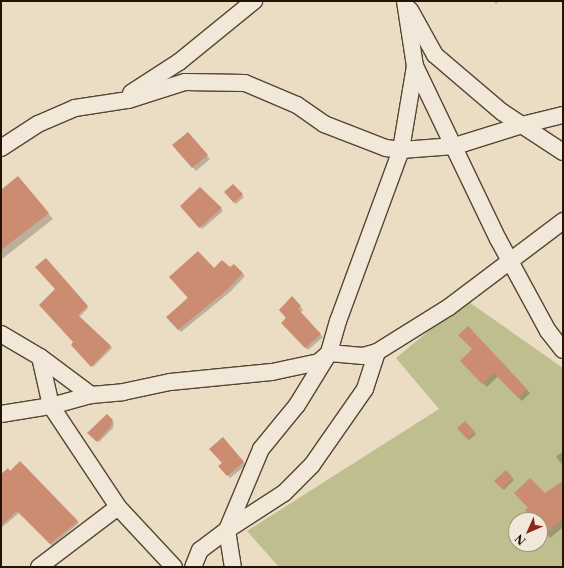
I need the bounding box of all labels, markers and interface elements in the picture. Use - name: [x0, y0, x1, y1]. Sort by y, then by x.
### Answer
- north arrow: [508, 512, 548, 552]
- text: N: [512, 531, 529, 548]

